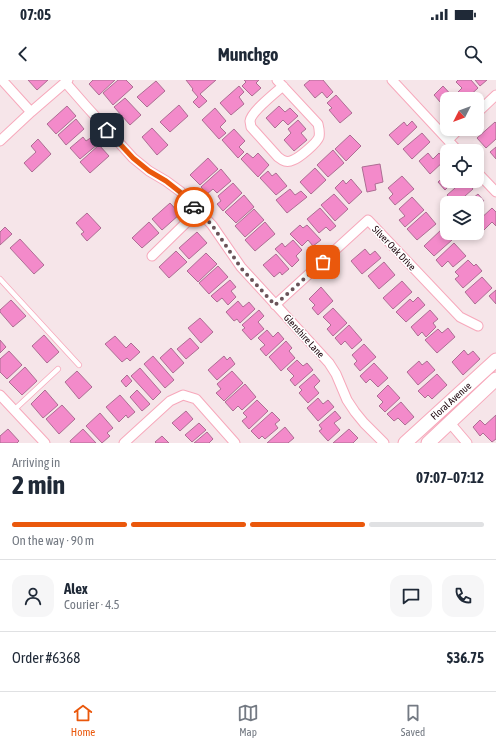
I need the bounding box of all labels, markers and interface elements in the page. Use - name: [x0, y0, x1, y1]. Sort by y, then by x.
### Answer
- text: 07:05: [20, 6, 51, 23]
- icon: back: [12, 43, 34, 65]
- icon: search: [462, 43, 484, 65]
- text: Munchgo: [218, 44, 278, 65]
- north arrow: [440, 92, 484, 136]
- map controls: [440, 92, 484, 240]
- pin: [90, 113, 124, 147]
- icon: home: [96, 119, 118, 141]
- button: locate: [440, 144, 484, 188]
- courier: [174, 187, 214, 227]
- icon: car: [183, 196, 205, 218]
- button: layers: [440, 196, 484, 240]
- street label: Silver Oak Drive: [370, 223, 418, 273]
- pin: [306, 245, 340, 279]
- icon: bag: [312, 251, 334, 273]
- street label: Glenshire Lane: [282, 312, 327, 360]
- street label: Floral Avenue: [429, 380, 474, 422]
- text: Arriving in: [12, 455, 60, 470]
- text: 07:07–07:12: [416, 469, 484, 486]
- text: 2 min: [12, 470, 65, 500]
- text: On the way · 90 m: [12, 533, 94, 548]
- button: person: [12, 575, 54, 617]
- button: chat: [390, 575, 432, 617]
- button: phone: [442, 575, 484, 617]
- text: Alex: [64, 580, 88, 597]
- text: Courier · 4.5: [64, 597, 120, 612]
- text: Order #6368: [12, 649, 80, 666]
- text: $36.75: [447, 649, 484, 666]
- tab: Home: [71, 702, 95, 738]
- tab: Map: [237, 702, 259, 738]
- tab: Saved: [401, 702, 425, 738]

